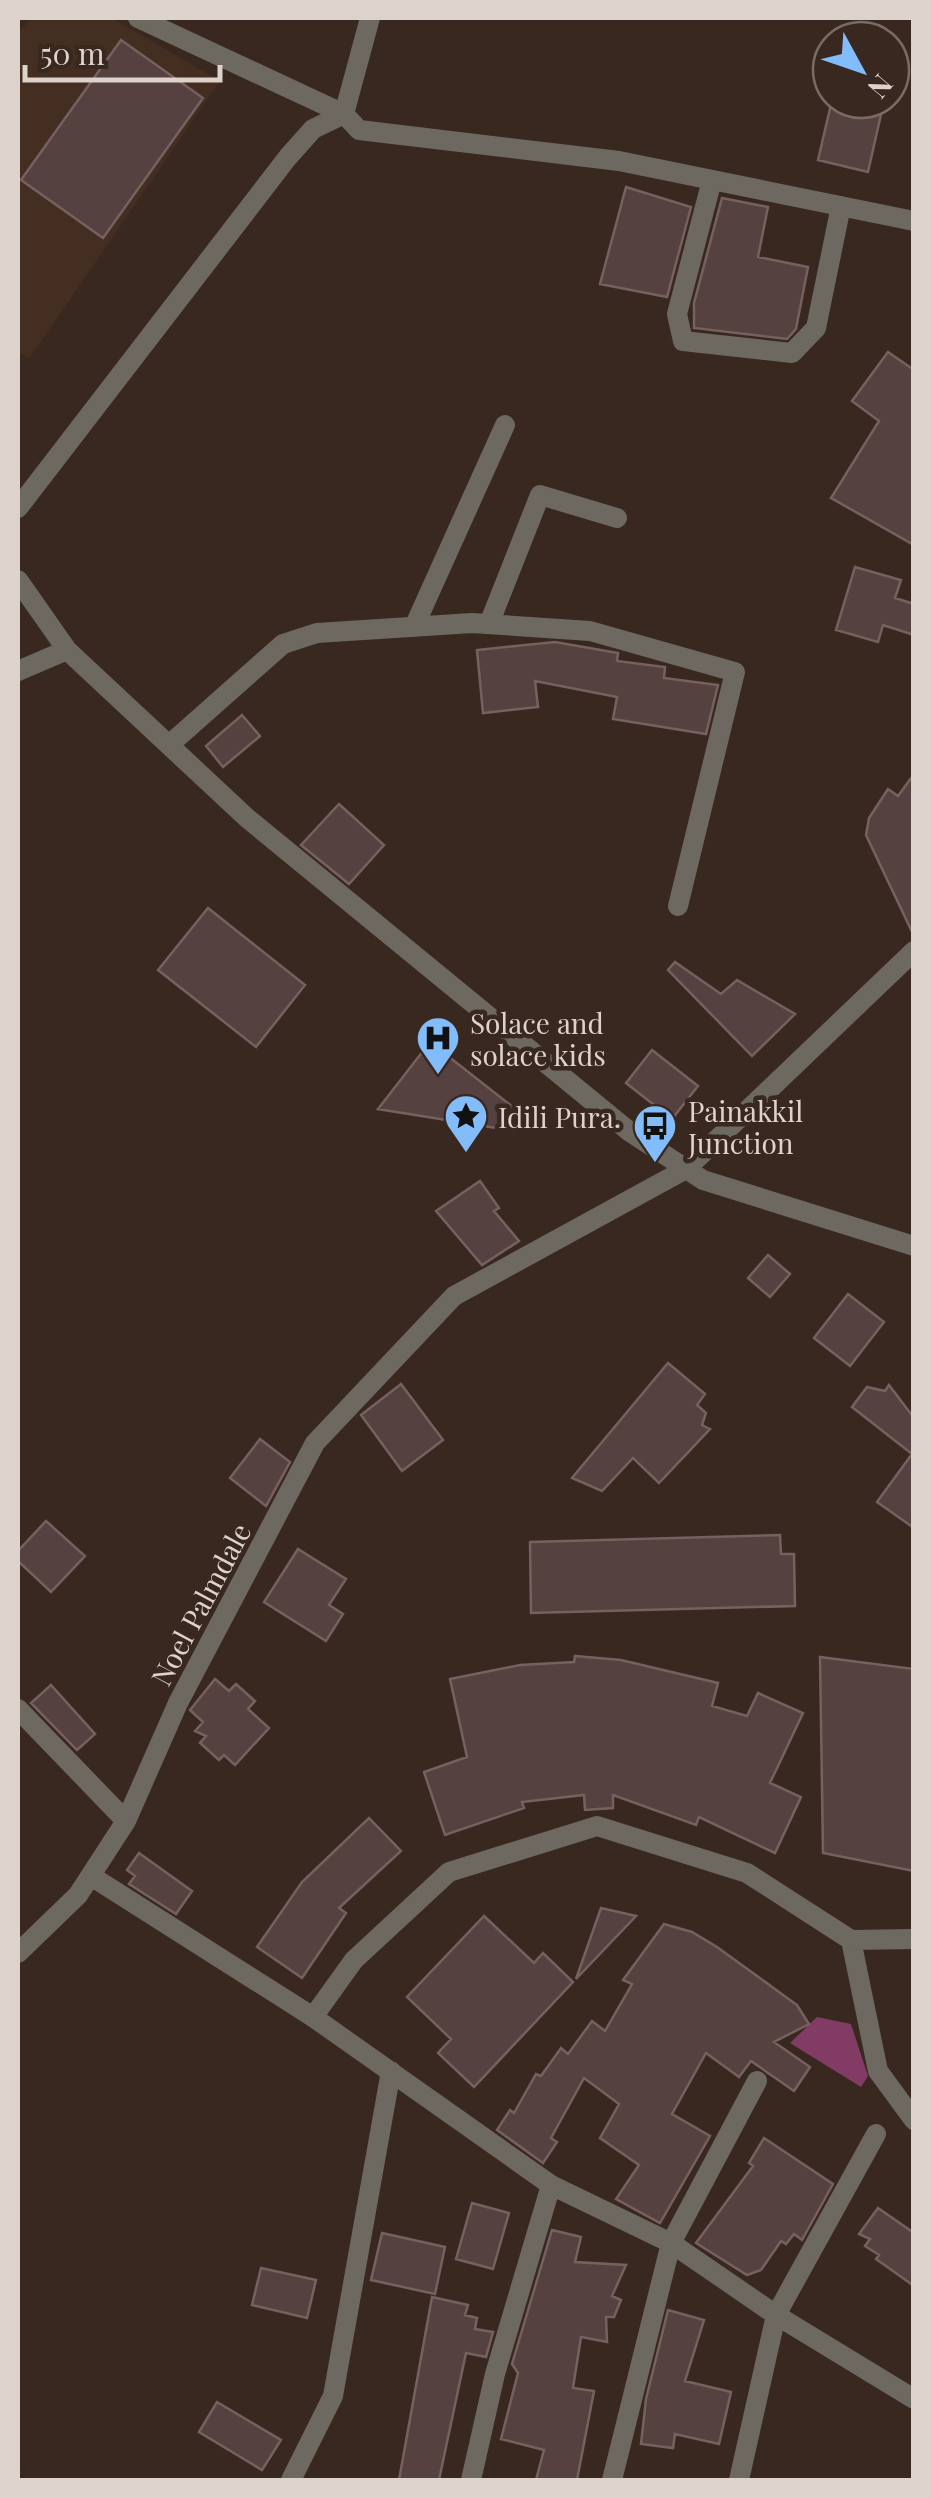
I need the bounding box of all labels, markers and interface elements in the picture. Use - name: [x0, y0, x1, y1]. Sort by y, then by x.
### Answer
- scale bar: [25, 20, 220, 82]
- north arrow: [811, 20, 911, 120]
- text: 50 m: [40, 33, 105, 73]
- text: N: [861, 67, 902, 107]
- place label: Solace and solace kids: [470, 1004, 606, 1073]
- hospital icon: Solace and solace kids: [415, 1015, 461, 1076]
- place label: Painakkil Junction: [687, 1092, 803, 1161]
- place icon: Idili Pura.: [443, 1093, 489, 1154]
- place label: Idili Pura.: [498, 1098, 621, 1135]
- bus stop icon: Painakkil Junction: [632, 1103, 678, 1164]
- street label: Noel Palmdale: [142, 1516, 258, 1692]

